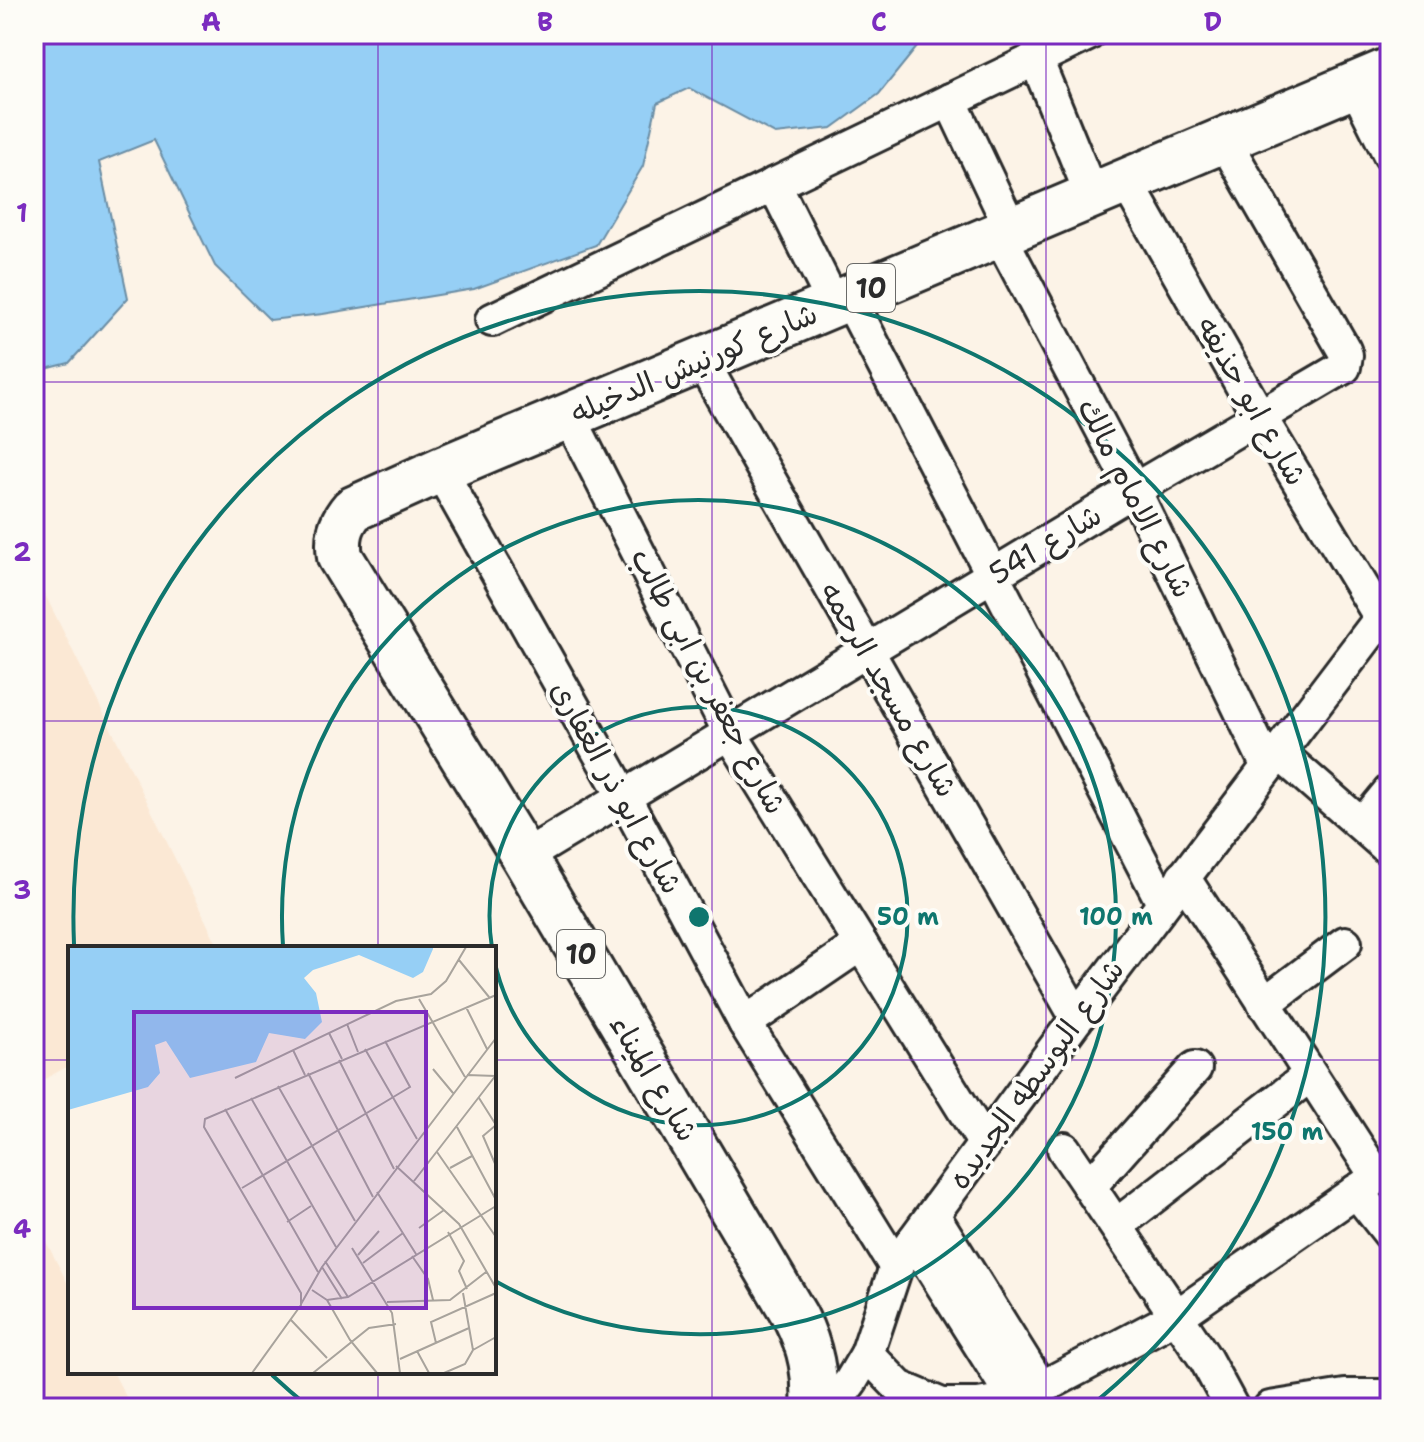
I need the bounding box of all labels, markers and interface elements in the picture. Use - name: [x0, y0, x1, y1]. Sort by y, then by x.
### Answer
- text: A: [201, 4, 221, 39]
- text: B: [537, 4, 553, 39]
- text: C: [871, 4, 887, 39]
- text: D: [1204, 4, 1222, 39]
- text: 1: [16, 195, 28, 230]
- road number: 10: [847, 264, 895, 312]
- street label: شارع كورنيش الدخيله: [564, 293, 824, 434]
- street label: شارع ابو حذيفه: [1186, 309, 1317, 493]
- street label: شارع الامام مالك: [1066, 391, 1204, 606]
- street label: شارع 541: [981, 494, 1110, 595]
- text: 2: [13, 534, 31, 569]
- street label: شارع جعفر بن ابى طالب: [621, 541, 797, 822]
- street label: شارع مسجد الرحمه: [810, 573, 968, 805]
- street label: شارع ابو ذر الغفارى: [540, 673, 693, 902]
- text: 3: [13, 872, 31, 907]
- text: 50 m: [877, 901, 939, 933]
- text: 100 m: [1079, 901, 1153, 933]
- centre of rings: [685, 903, 713, 931]
- road number: 10: [557, 930, 605, 978]
- inset map: [68, 946, 496, 1374]
- street label: شارع البوسطه الجديده: [939, 951, 1134, 1198]
- street label: شارع الميناء: [599, 1007, 708, 1150]
- text: 150 m: [1251, 1116, 1323, 1148]
- text: 4: [13, 1211, 31, 1246]

